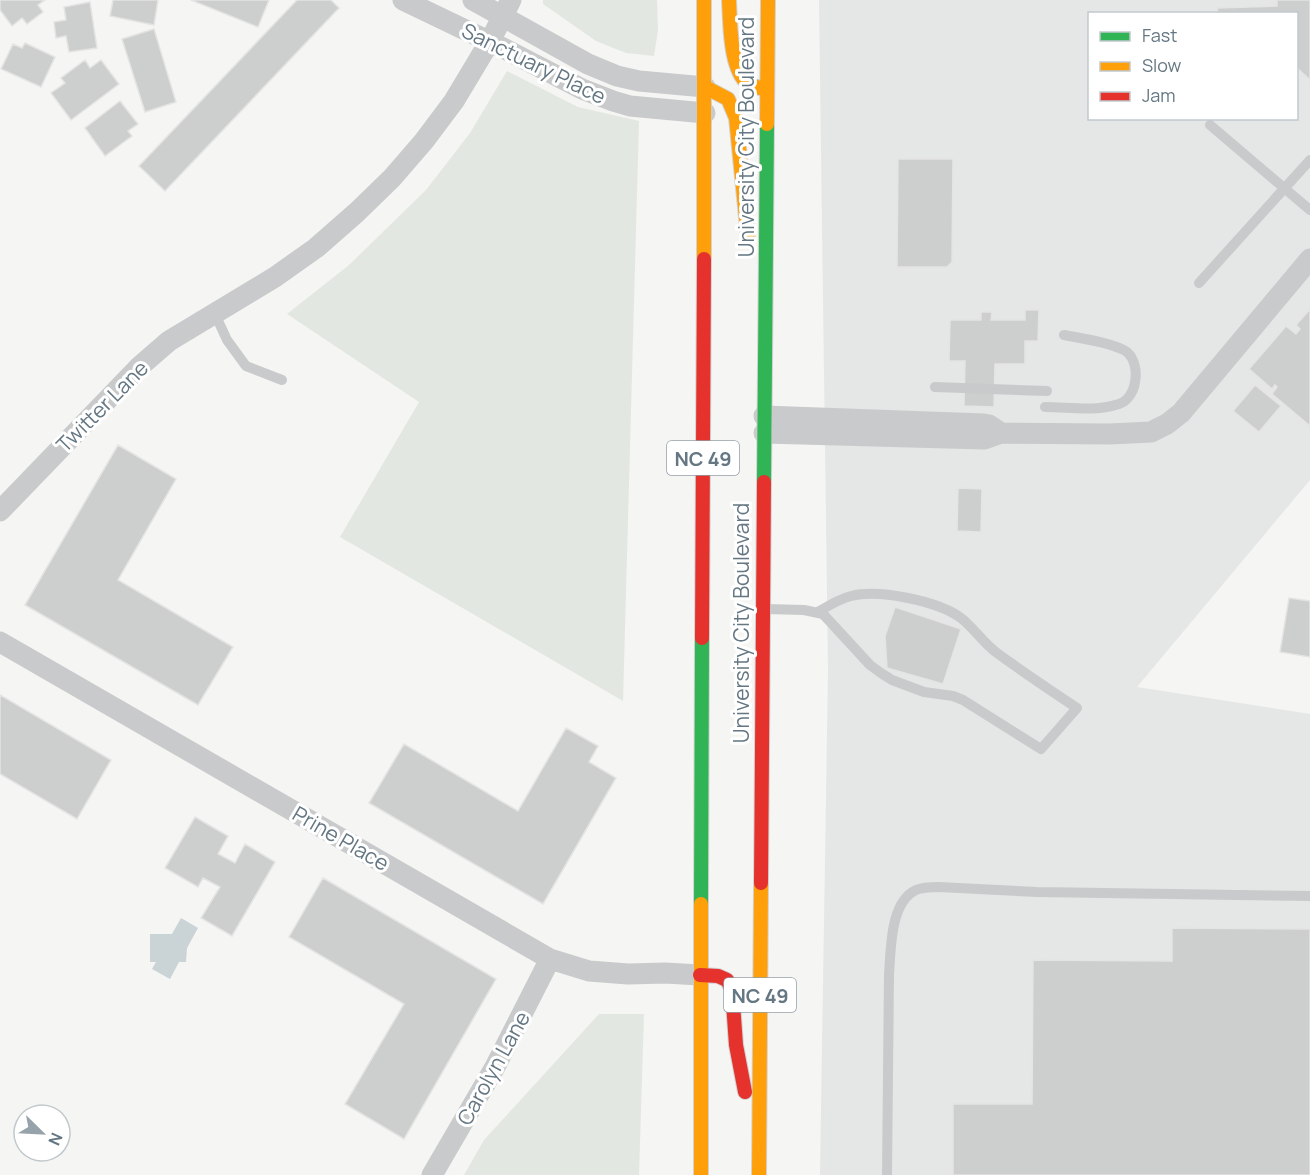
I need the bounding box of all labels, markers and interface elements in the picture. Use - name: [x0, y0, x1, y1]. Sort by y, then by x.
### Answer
- legend: [1088, 12, 1298, 120]
- street label: Sanctuary Place: [457, 16, 611, 110]
- street label: University City Boulevard: [732, 17, 760, 257]
- text: Fast: [1142, 23, 1177, 47]
- text: Slow: [1142, 53, 1182, 77]
- text: Jam: [1142, 83, 1176, 107]
- street label: Twitter Lane: [50, 354, 154, 458]
- road number: NC 49: [667, 441, 739, 475]
- street label: University City Boulevard: [727, 503, 755, 743]
- street label: Prine Place: [288, 799, 394, 877]
- road number: NC 49: [724, 978, 796, 1012]
- street label: Carolyn Lane: [450, 1006, 536, 1130]
- north arrow: [12, 1103, 72, 1163]
- text: N: [43, 1129, 68, 1149]

